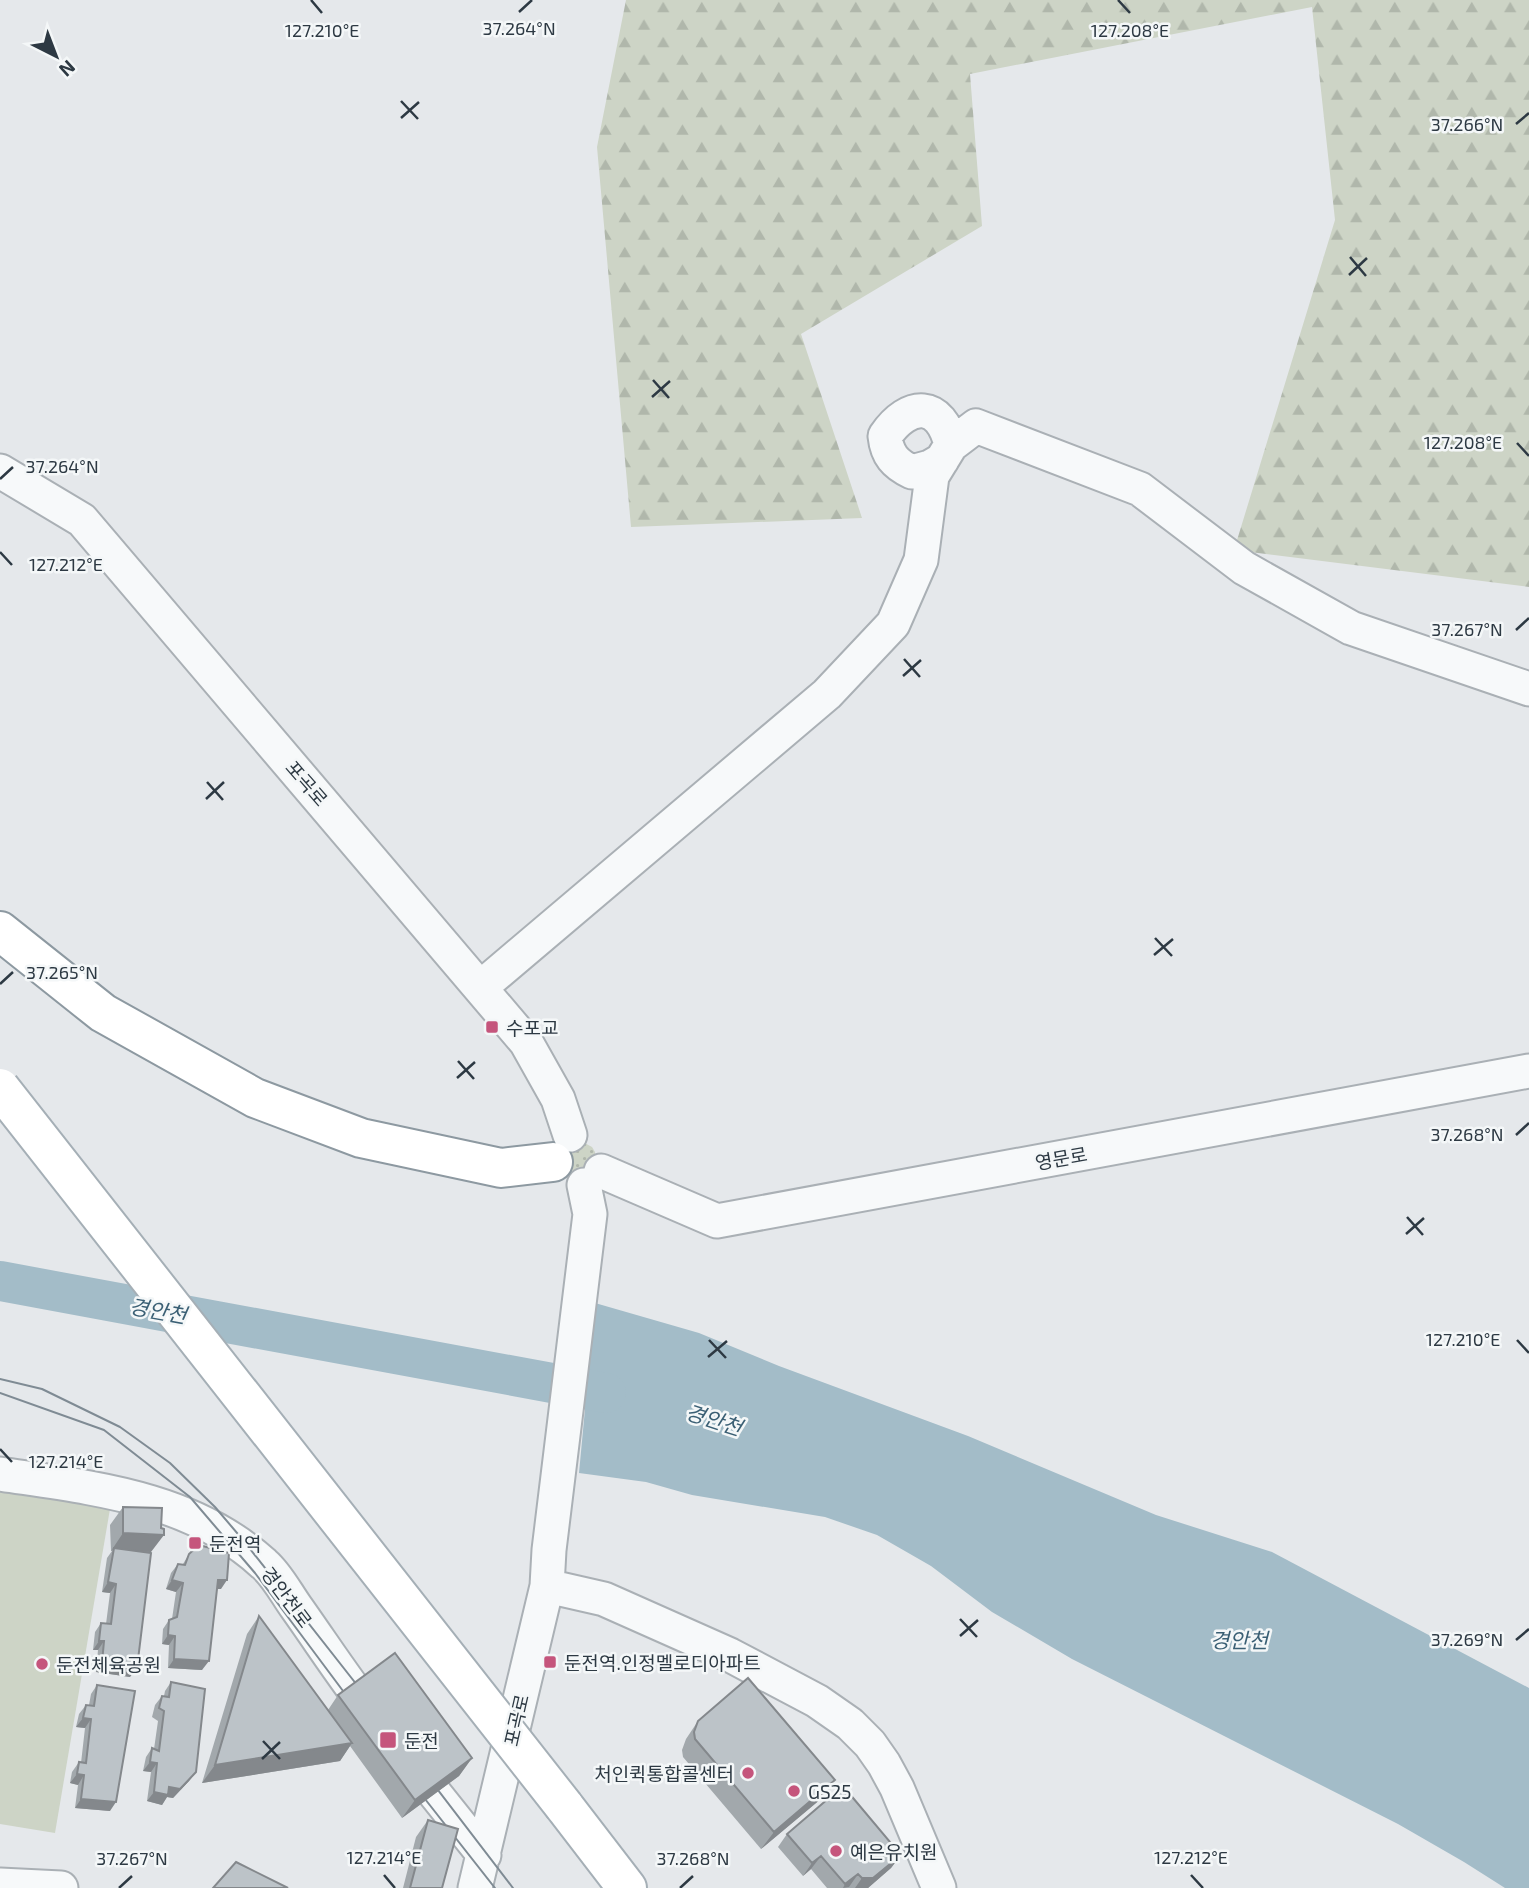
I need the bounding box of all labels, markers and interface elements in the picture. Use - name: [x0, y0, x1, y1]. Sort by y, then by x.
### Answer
- text: 37.264°N: [482, 17, 556, 39]
- text: 127.210°E: [285, 19, 359, 41]
- text: 127.208°E: [1091, 19, 1169, 41]
- north arrow: [21, 21, 91, 91]
- text: N: [55, 56, 81, 82]
- text: 37.266°N: [1431, 113, 1503, 135]
- text: 127.208°E: [1424, 431, 1502, 453]
- text: 37.264°N: [25, 455, 99, 477]
- text: 127.212°E: [29, 553, 103, 575]
- text: 37.267°N: [1431, 618, 1503, 640]
- street label: 포곡로: [281, 756, 333, 810]
- text: 37.265°N: [26, 961, 98, 983]
- place label: 수포교: [506, 1016, 558, 1039]
- marker: 수포교: [484, 1019, 500, 1035]
- text: 37.268°N: [1430, 1123, 1504, 1145]
- street label: 영문로: [1033, 1142, 1089, 1174]
- water label: 경안천: [127, 1293, 191, 1328]
- text: 127.210°E: [1426, 1328, 1500, 1350]
- water label: 경안천: [683, 1398, 748, 1441]
- text: 127.214°E: [29, 1450, 103, 1472]
- place label: 둔전역: [209, 1532, 261, 1555]
- marker: 둔전역: [187, 1535, 203, 1551]
- street label: 경안천로: [257, 1562, 317, 1632]
- water label: 경안천: [1210, 1627, 1271, 1652]
- text: 37.269°N: [1431, 1628, 1503, 1650]
- place label: 둔전역.인정멜로디아파트: [564, 1651, 761, 1674]
- place label: 둔전체육공원: [56, 1653, 161, 1676]
- marker: 둔전역.인정멜로디아파트: [542, 1654, 558, 1670]
- marker: 둔전체육공원: [34, 1656, 50, 1672]
- street label: 포곡로: [499, 1692, 533, 1748]
- place label: 둔전: [404, 1729, 439, 1752]
- marker: 둔전: [378, 1730, 398, 1750]
- place label: 처인퀵통합콜센터: [594, 1762, 734, 1785]
- marker: 처인퀵통합콜센터: [740, 1765, 756, 1781]
- place label: GS25: [808, 1780, 851, 1803]
- marker: GS25: [786, 1783, 802, 1799]
- place label: 예은유치원: [850, 1840, 937, 1863]
- marker: 예은유치원: [828, 1843, 844, 1859]
- text: 127.214°E: [347, 1846, 421, 1868]
- text: 127.212°E: [1154, 1846, 1228, 1868]
- text: 37.267°N: [96, 1847, 168, 1869]
- text: 37.268°N: [656, 1847, 730, 1869]

